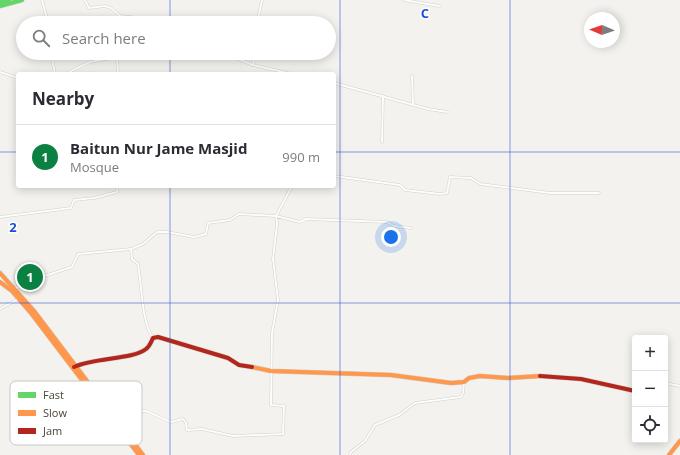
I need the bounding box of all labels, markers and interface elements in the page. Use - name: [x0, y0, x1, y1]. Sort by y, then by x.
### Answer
- text: C: [421, 4, 429, 22]
- north arrow: [584, 12, 620, 48]
- search box: [16, 16, 336, 60]
- icon: search: [30, 27, 52, 49]
- text: Search here: [62, 28, 146, 48]
- text: Nearby: [32, 87, 94, 110]
- text: Baitun Nur Jame Masjid: [70, 138, 247, 158]
- text: 1: [41, 148, 49, 166]
- text: 990 m: [282, 148, 320, 166]
- text: Mosque: [70, 158, 119, 176]
- text: 2: [9, 218, 17, 236]
- your location: [381, 227, 401, 247]
- pin: 1: [17, 262, 43, 292]
- map controls: [632, 335, 668, 443]
- button: +: [632, 335, 668, 371]
- button: −: [632, 371, 668, 407]
- legend: [10, 381, 142, 445]
- text: Fast: [43, 387, 64, 402]
- text: Slow: [43, 405, 67, 420]
- button: locate: [632, 407, 668, 443]
- text: Jam: [42, 423, 62, 438]

